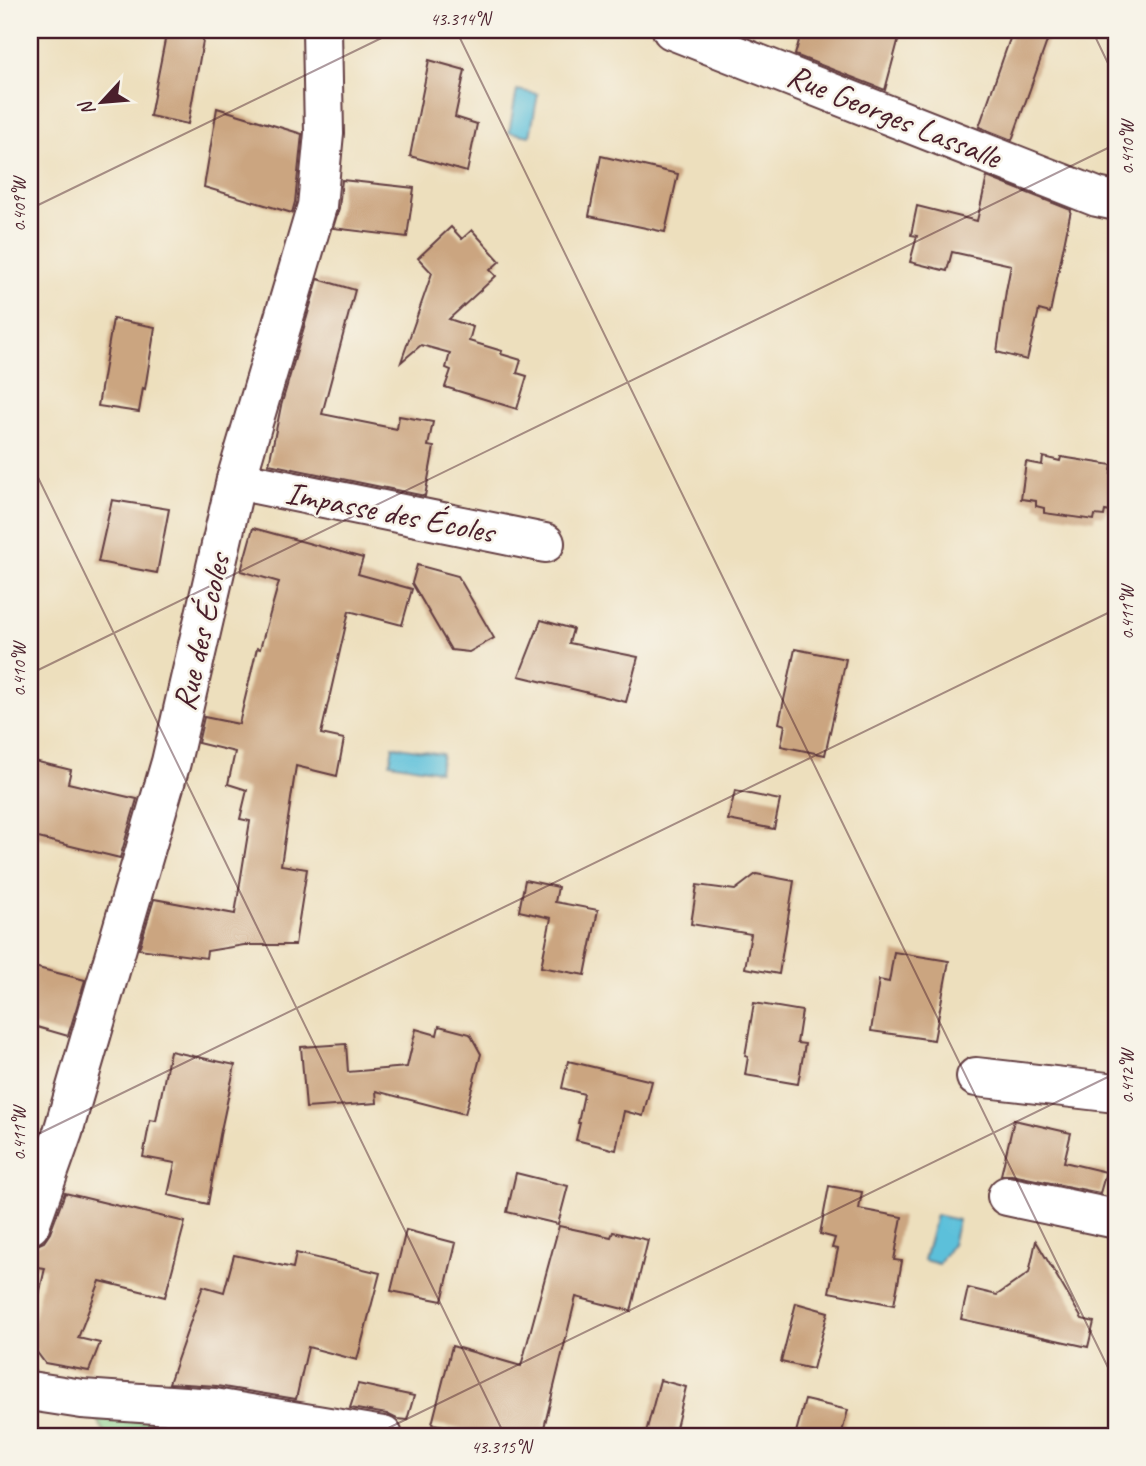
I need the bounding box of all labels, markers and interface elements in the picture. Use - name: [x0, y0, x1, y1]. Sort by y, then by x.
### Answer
- text: 43.314°N: [430, 8, 493, 30]
- street label: Rue Georges Lassalle: [781, 54, 1009, 179]
- north arrow: [66, 66, 136, 136]
- text: N: [73, 96, 101, 120]
- text: 0.410°W: [1116, 118, 1138, 175]
- text: 0.409°W: [8, 175, 30, 232]
- street label: Impasse des Écoles: [282, 471, 501, 553]
- street label: Rue des Écoles: [163, 547, 240, 714]
- text: 0.411°W: [1116, 583, 1138, 640]
- text: 0.410°W: [8, 640, 30, 697]
- text: 0.412°W: [1116, 1047, 1138, 1104]
- text: 0.411°W: [8, 1104, 30, 1161]
- text: 43.315°N: [471, 1436, 534, 1458]

